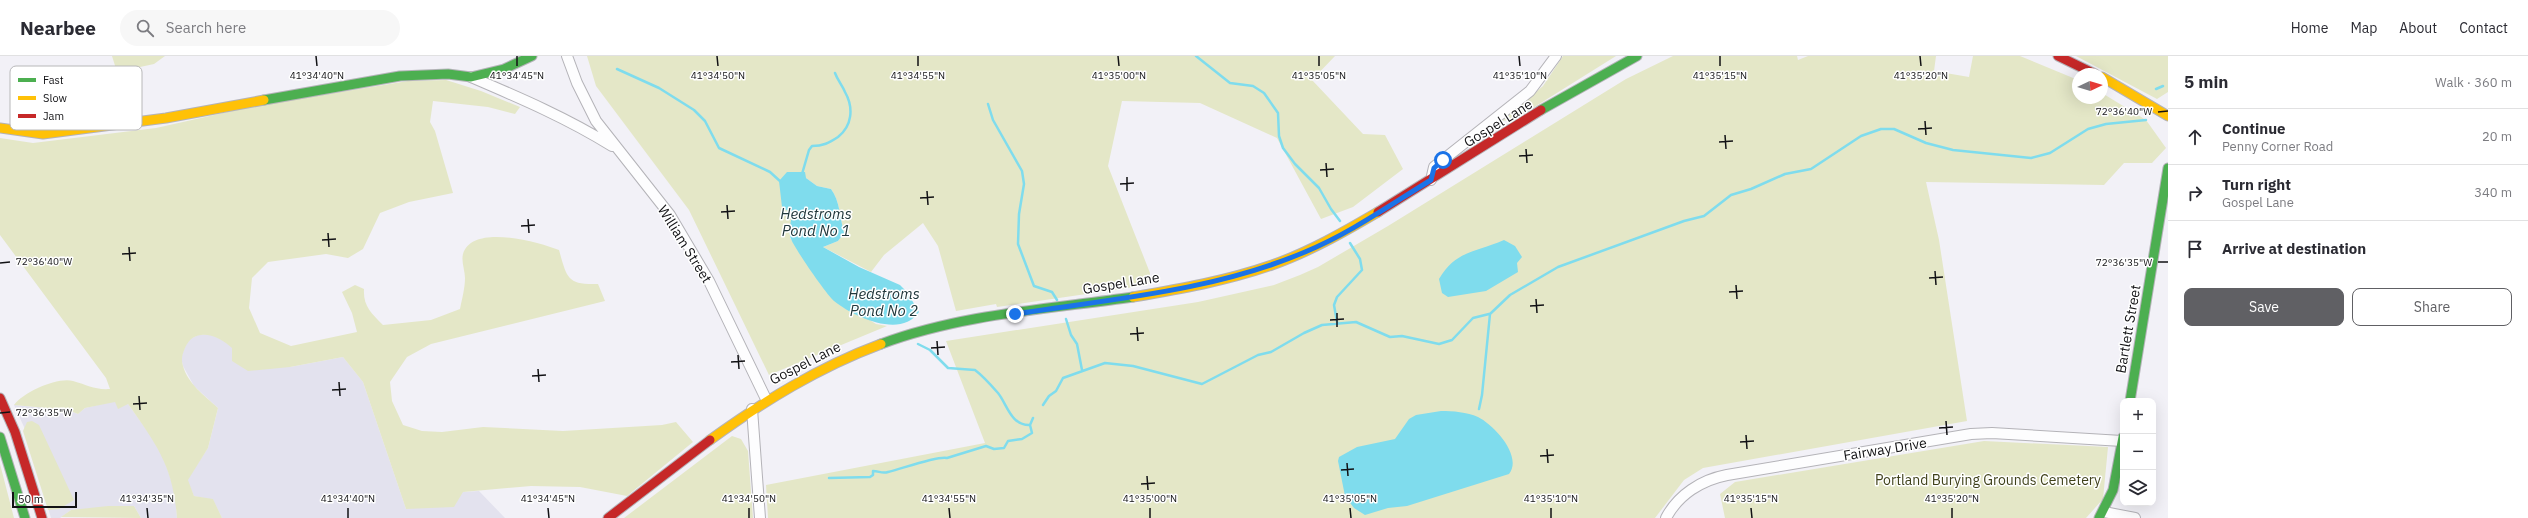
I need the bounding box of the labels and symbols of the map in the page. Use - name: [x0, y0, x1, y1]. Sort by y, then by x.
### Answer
- legend: [10, 66, 142, 130]
- north arrow: [2072, 68, 2108, 104]
- text: 41°34'40"N: [290, 69, 344, 82]
- text: 41°34'45"N: [490, 69, 544, 82]
- text: 41°34'50"N: [691, 69, 745, 82]
- text: 41°34'55"N: [891, 69, 945, 82]
- text: 41°35'00"N: [1092, 69, 1146, 82]
- text: 41°35'05"N: [1292, 69, 1346, 82]
- text: 41°35'10"N: [1493, 69, 1547, 82]
- text: 41°35'15"N: [1693, 69, 1747, 82]
- text: 41°35'20"N: [1894, 69, 1948, 82]
- text: Fast: [43, 73, 64, 87]
- text: Slow: [43, 91, 67, 105]
- street label: Gospel Lane: [1460, 95, 1536, 151]
- text: 72°36'40"W: [2096, 105, 2152, 118]
- text: Jam: [43, 109, 64, 123]
- route start: [1434, 151, 1452, 169]
- street label: William Street: [654, 202, 716, 286]
- water label: Hedstroms Pond No 1: [780, 204, 852, 240]
- text: 72°36'40"W: [16, 255, 72, 268]
- text: 72°36'35"W: [2096, 256, 2152, 269]
- street label: Gospel Lane: [1081, 268, 1161, 298]
- street label: Bartlett Street: [2111, 283, 2145, 375]
- water label: Hedstroms Pond No 2: [848, 284, 920, 320]
- route end: [1006, 305, 1024, 323]
- street label: Gospel Lane: [766, 337, 844, 389]
- text: 72°36'35"W: [16, 406, 72, 419]
- street label: Fairway Drive: [1842, 433, 1928, 464]
- park label: Portland Burying Grounds Cemetery: [1875, 471, 2101, 489]
- scale bar: [12, 490, 77, 509]
- text: 41°34'35"N: [120, 492, 174, 505]
- text: 41°34'40"N: [321, 492, 375, 505]
- text: 41°34'45"N: [521, 492, 575, 505]
- text: 41°34'50"N: [722, 492, 776, 505]
- text: 41°34'55"N: [922, 492, 976, 505]
- text: 41°35'00"N: [1123, 492, 1177, 505]
- text: 41°35'05"N: [1323, 492, 1377, 505]
- text: 41°35'10"N: [1524, 492, 1578, 505]
- text: 41°35'15"N: [1724, 492, 1778, 505]
- text: 41°35'20"N: [1925, 492, 1979, 505]

